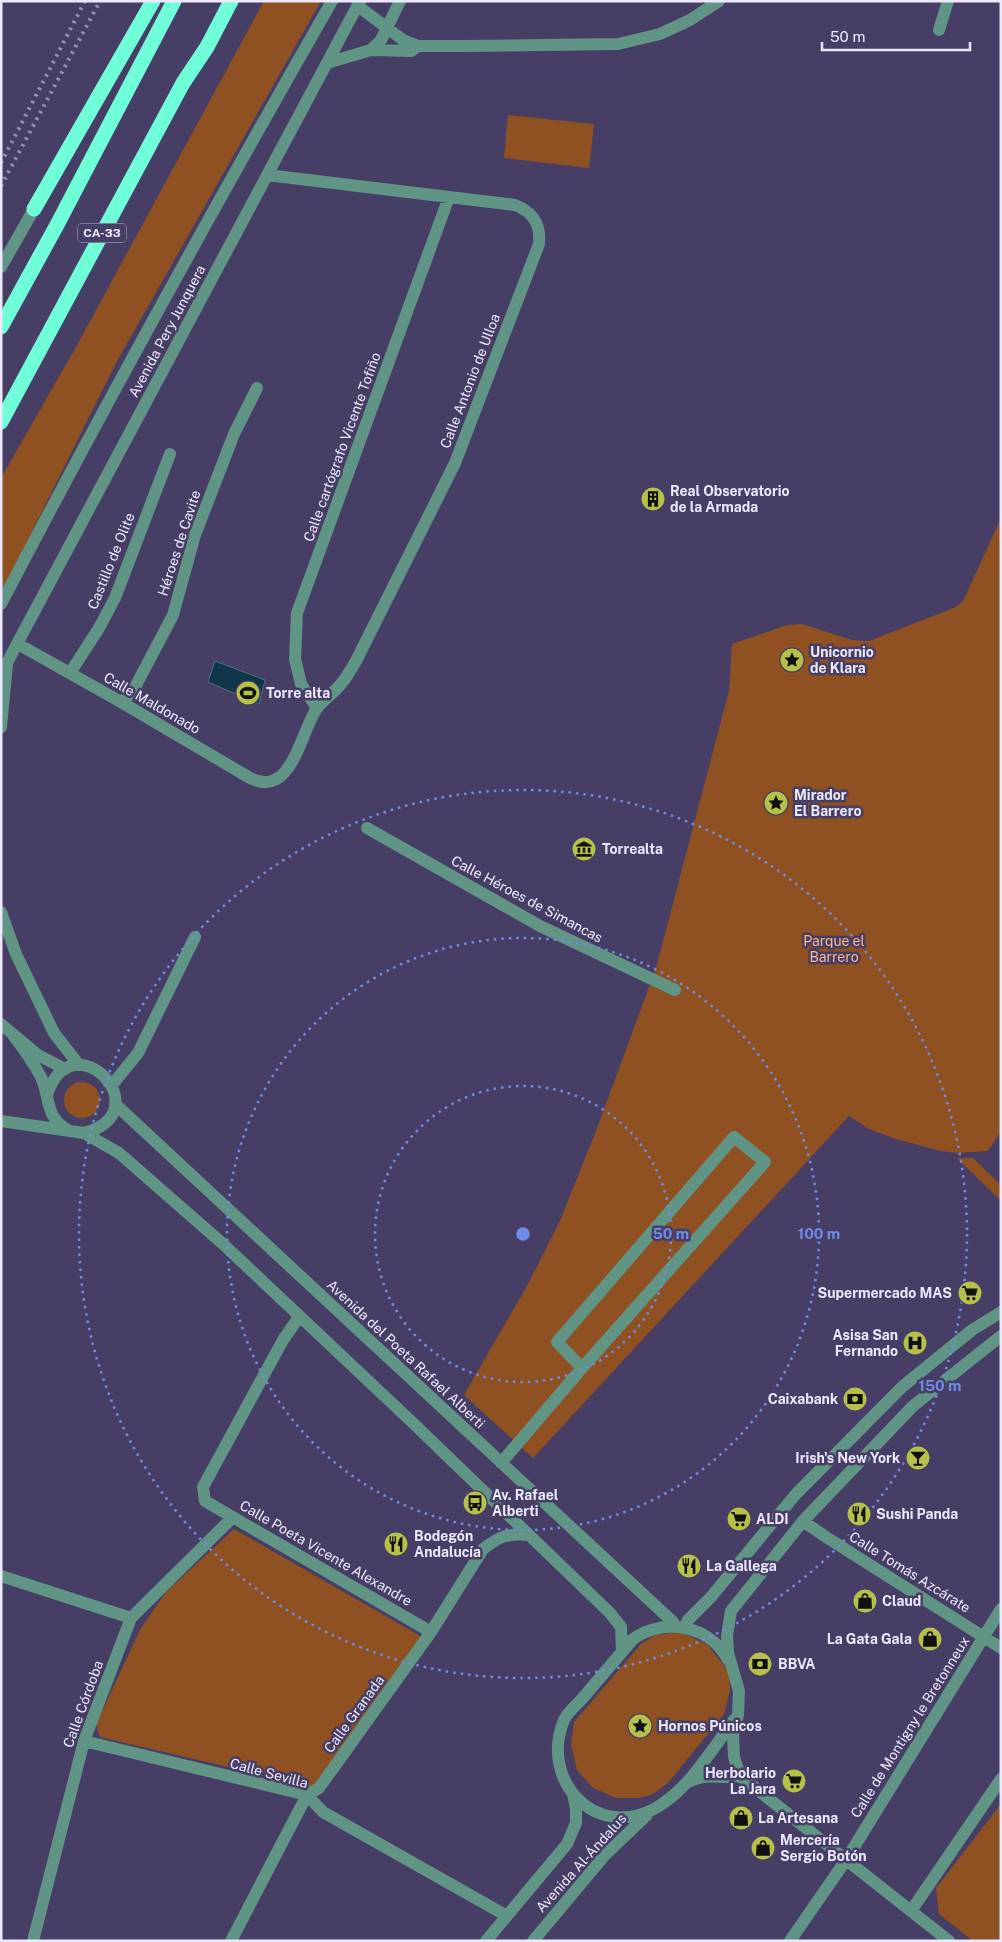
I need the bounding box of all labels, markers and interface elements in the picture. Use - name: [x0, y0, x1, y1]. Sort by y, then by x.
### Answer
- scale bar: [822, 20, 970, 52]
- text: 50 m: [830, 28, 865, 45]
- road number: CA-33: [78, 224, 126, 242]
- street label: Avenida Pery Junquera: [125, 262, 209, 400]
- street label: Calle Antonio de Ulloa: [437, 311, 503, 451]
- street label: Calle cartógrafo Vicente Tofiño: [300, 350, 384, 544]
- place label: Real Observatorio de la Armada: [670, 483, 789, 515]
- building icon: Real Observatorio de la Armada: [640, 486, 666, 512]
- street label: Héroes de Cavite: [154, 488, 204, 598]
- street label: Castillo de Olite: [84, 510, 138, 612]
- place label: Unicornio de Klara: [810, 644, 874, 676]
- place icon: Unicornio de Klara: [779, 647, 805, 673]
- street label: Calle Maldonado: [101, 669, 203, 737]
- sports icon: Torre alta: [235, 680, 261, 706]
- place label: Torre alta: [266, 685, 330, 701]
- place label: Mirador El Barrero: [794, 787, 861, 819]
- place icon: Mirador El Barrero: [763, 790, 789, 816]
- museum icon: Torrealta: [571, 836, 597, 862]
- place label: Torrealta: [602, 841, 663, 857]
- street label: Calle Héroes de Simancas: [449, 852, 605, 946]
- park label: Parque el Barrero: [803, 933, 865, 965]
- centre of rings: [514, 1225, 532, 1243]
- text: 50 m: [653, 1225, 689, 1242]
- text: 100 m: [798, 1225, 840, 1242]
- street label: Avenida del Poeta Rafael Alberti: [324, 1277, 488, 1431]
- supermarket icon: Supermercado MAS: [957, 1280, 983, 1306]
- place label: Supermercado MAS: [818, 1285, 952, 1301]
- place label: Asisa San Fernando: [833, 1327, 898, 1359]
- hospital icon: Asisa San Fernando: [902, 1330, 928, 1356]
- text: 150 m: [918, 1377, 962, 1394]
- bank icon: Caixabank: [842, 1386, 868, 1412]
- place label: Caixabank: [768, 1391, 838, 1407]
- bar icon: Irish's New York: [905, 1445, 931, 1471]
- place label: Irish's New York: [795, 1450, 900, 1466]
- place label: Av. Rafael Alberti: [492, 1487, 559, 1519]
- bus stop icon: Av. Rafael Alberti: [462, 1490, 488, 1516]
- street label: Calle Poeta Vicente Alexandre: [237, 1497, 415, 1609]
- restaurant icon: Sushi Panda: [846, 1501, 872, 1527]
- supermarket icon: ALDI: [726, 1506, 752, 1532]
- place label: Sushi Panda: [876, 1506, 958, 1522]
- place label: ALDI: [756, 1511, 789, 1527]
- place label: Bodegón Andalucía: [414, 1528, 481, 1560]
- street label: Calle Tomás Azcárate: [847, 1528, 974, 1616]
- restaurant icon: Bodegón Andalucía: [383, 1531, 409, 1557]
- restaurant icon: La Gallega: [676, 1553, 702, 1579]
- place label: La Gallega: [706, 1558, 777, 1574]
- shop icon: Claud: [852, 1588, 878, 1614]
- place label: Claud: [882, 1593, 921, 1609]
- shop icon: La Gata Gala: [917, 1626, 943, 1652]
- place label: La Gata Gala: [827, 1631, 912, 1647]
- street label: Calle de Montigny le Bretonneux: [847, 1633, 973, 1821]
- bank icon: BBVA: [747, 1651, 773, 1677]
- place label: BBVA: [778, 1656, 816, 1672]
- street label: Calle Córdoba: [60, 1658, 106, 1750]
- street label: Calle Granada: [321, 1672, 387, 1756]
- place icon: Hornos Púnicos: [627, 1713, 653, 1739]
- place label: Hornos Púnicos: [658, 1718, 762, 1734]
- street label: Calle Sevilla: [228, 1755, 310, 1791]
- place label: Herbolario La Jara: [705, 1765, 776, 1797]
- supermarket icon: Herbolario La Jara: [781, 1768, 807, 1794]
- shop icon: La Artesana: [728, 1805, 754, 1831]
- street label: Avenida Al-Ándalus: [532, 1810, 629, 1916]
- place label: La Artesana: [758, 1810, 838, 1826]
- place label: Mercería Sergio Botón: [780, 1832, 867, 1864]
- shop icon: Mercería Sergio Botón: [750, 1835, 776, 1861]

